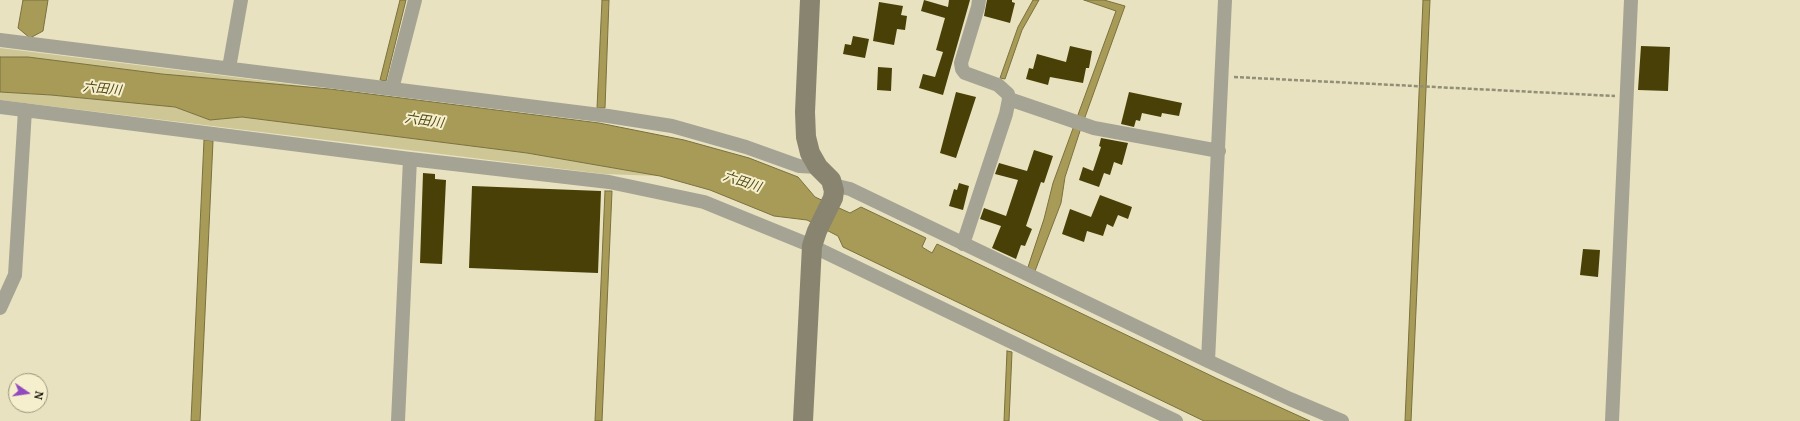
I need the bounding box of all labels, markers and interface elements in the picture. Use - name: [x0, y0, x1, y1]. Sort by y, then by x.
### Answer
- water label: 六田川: [82, 79, 122, 99]
- water label: 六田川: [404, 111, 444, 131]
- water label: 六田川: [721, 169, 763, 195]
- north arrow: [8, 373, 48, 413]
- text: N: [31, 390, 46, 401]

